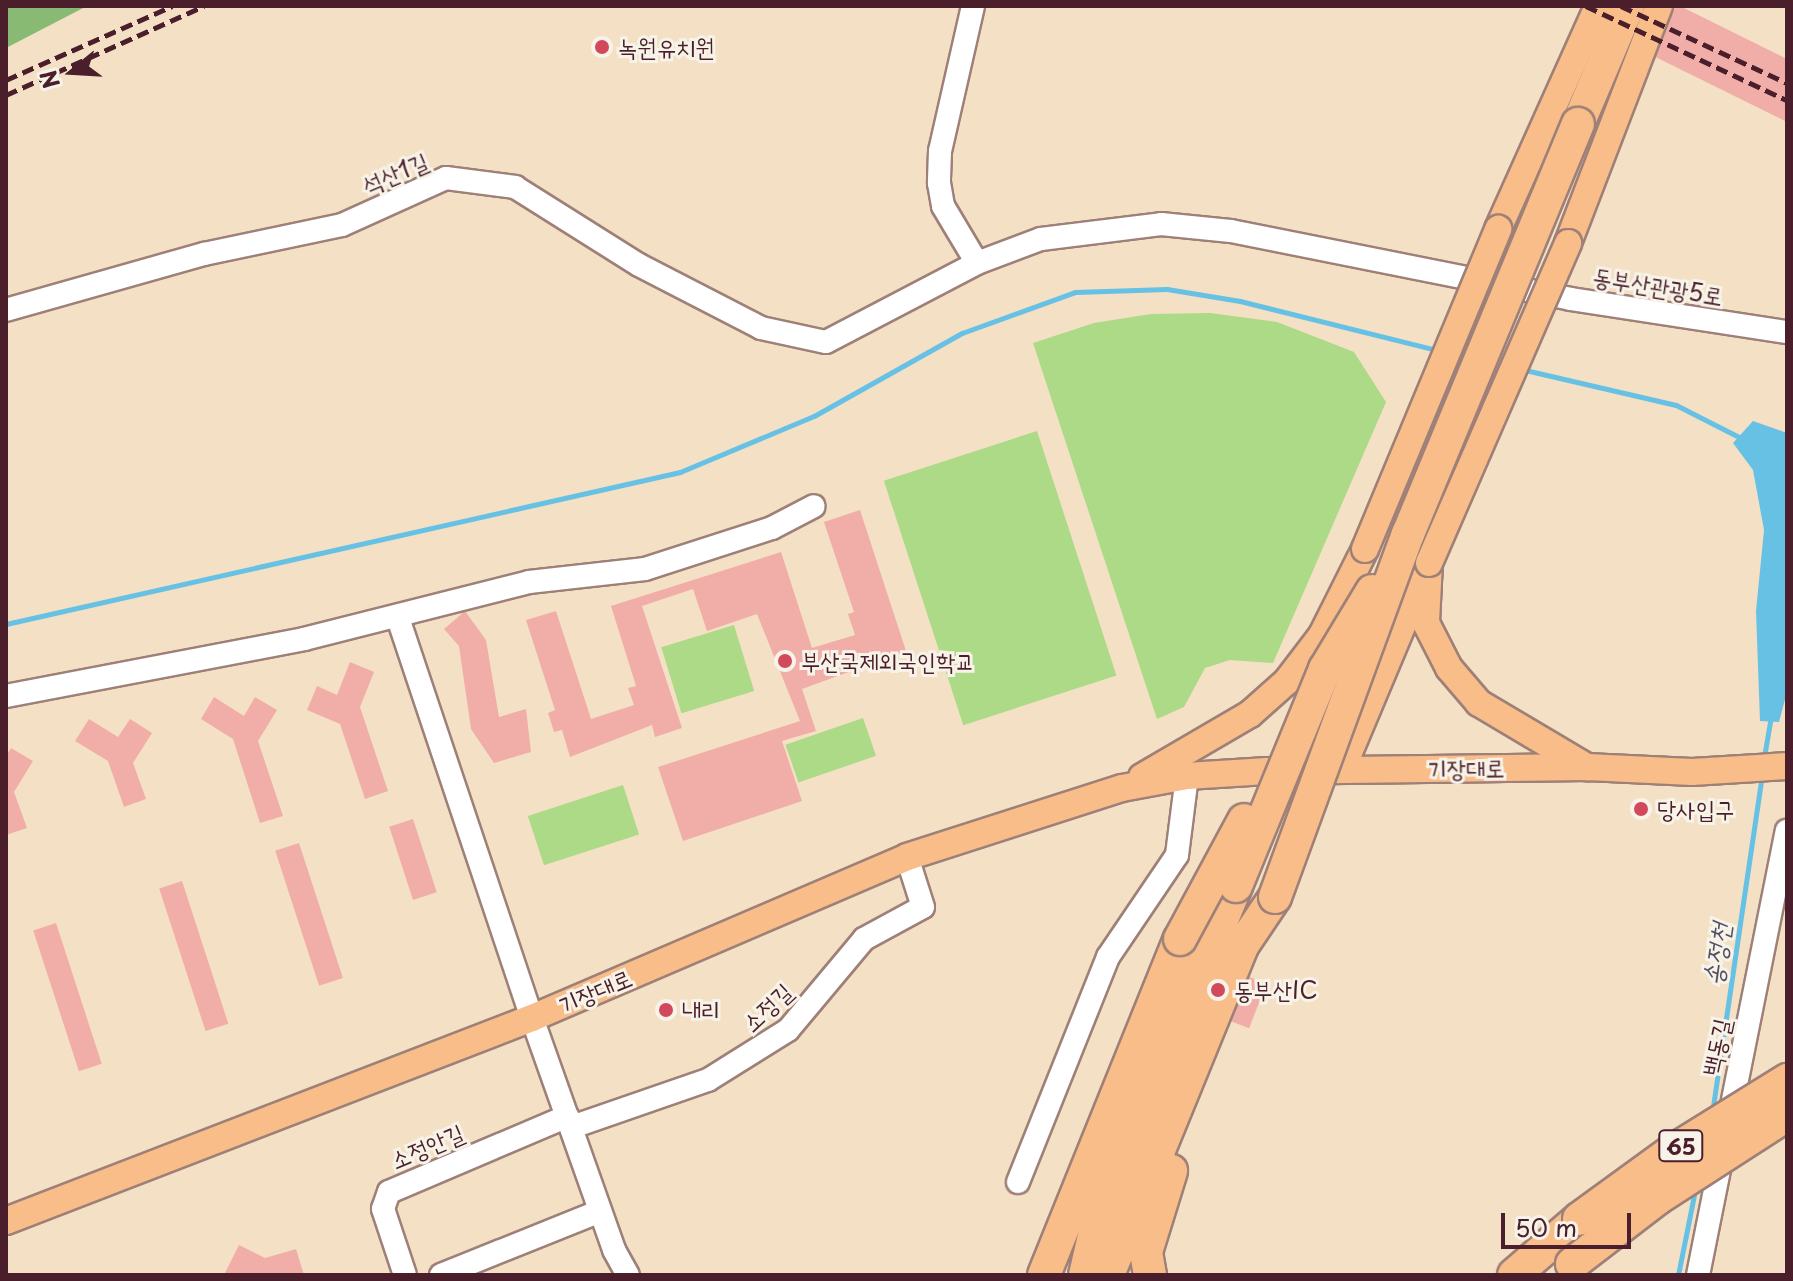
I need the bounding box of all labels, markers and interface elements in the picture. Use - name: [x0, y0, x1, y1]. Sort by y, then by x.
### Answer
- north arrow: [32, 32, 112, 112]
- place label: 녹원유치원: [618, 33, 715, 61]
- marker: 녹원유치원: [593, 38, 611, 56]
- text: N: [30, 66, 67, 93]
- street label: 석산1길: [358, 146, 432, 200]
- street label: 동부산관광5로: [1591, 262, 1725, 310]
- place label: 부산국제외국인학교: [801, 647, 975, 675]
- marker: 부산국제외국인학교: [776, 652, 794, 670]
- street label: 기장대로: [1427, 753, 1505, 783]
- place label: 당사입구: [1657, 795, 1734, 823]
- marker: 당사입구: [1632, 800, 1650, 818]
- water label: 송정천: [1696, 921, 1736, 987]
- street label: 기장대로: [554, 963, 636, 1019]
- place label: 동부산IC: [1234, 976, 1318, 1004]
- street label: 소정길: [736, 977, 798, 1037]
- marker: 동부산IC: [1209, 981, 1227, 999]
- place label: 내리: [682, 996, 721, 1024]
- marker: 내리: [657, 1001, 675, 1019]
- street label: 백동길: [1696, 1016, 1736, 1078]
- street label: 소정안길: [386, 1118, 468, 1174]
- road number: 65: [1657, 1128, 1705, 1164]
- scale bar: [1505, 1197, 1635, 1247]
- text: 50 m: [1515, 1209, 1577, 1245]

